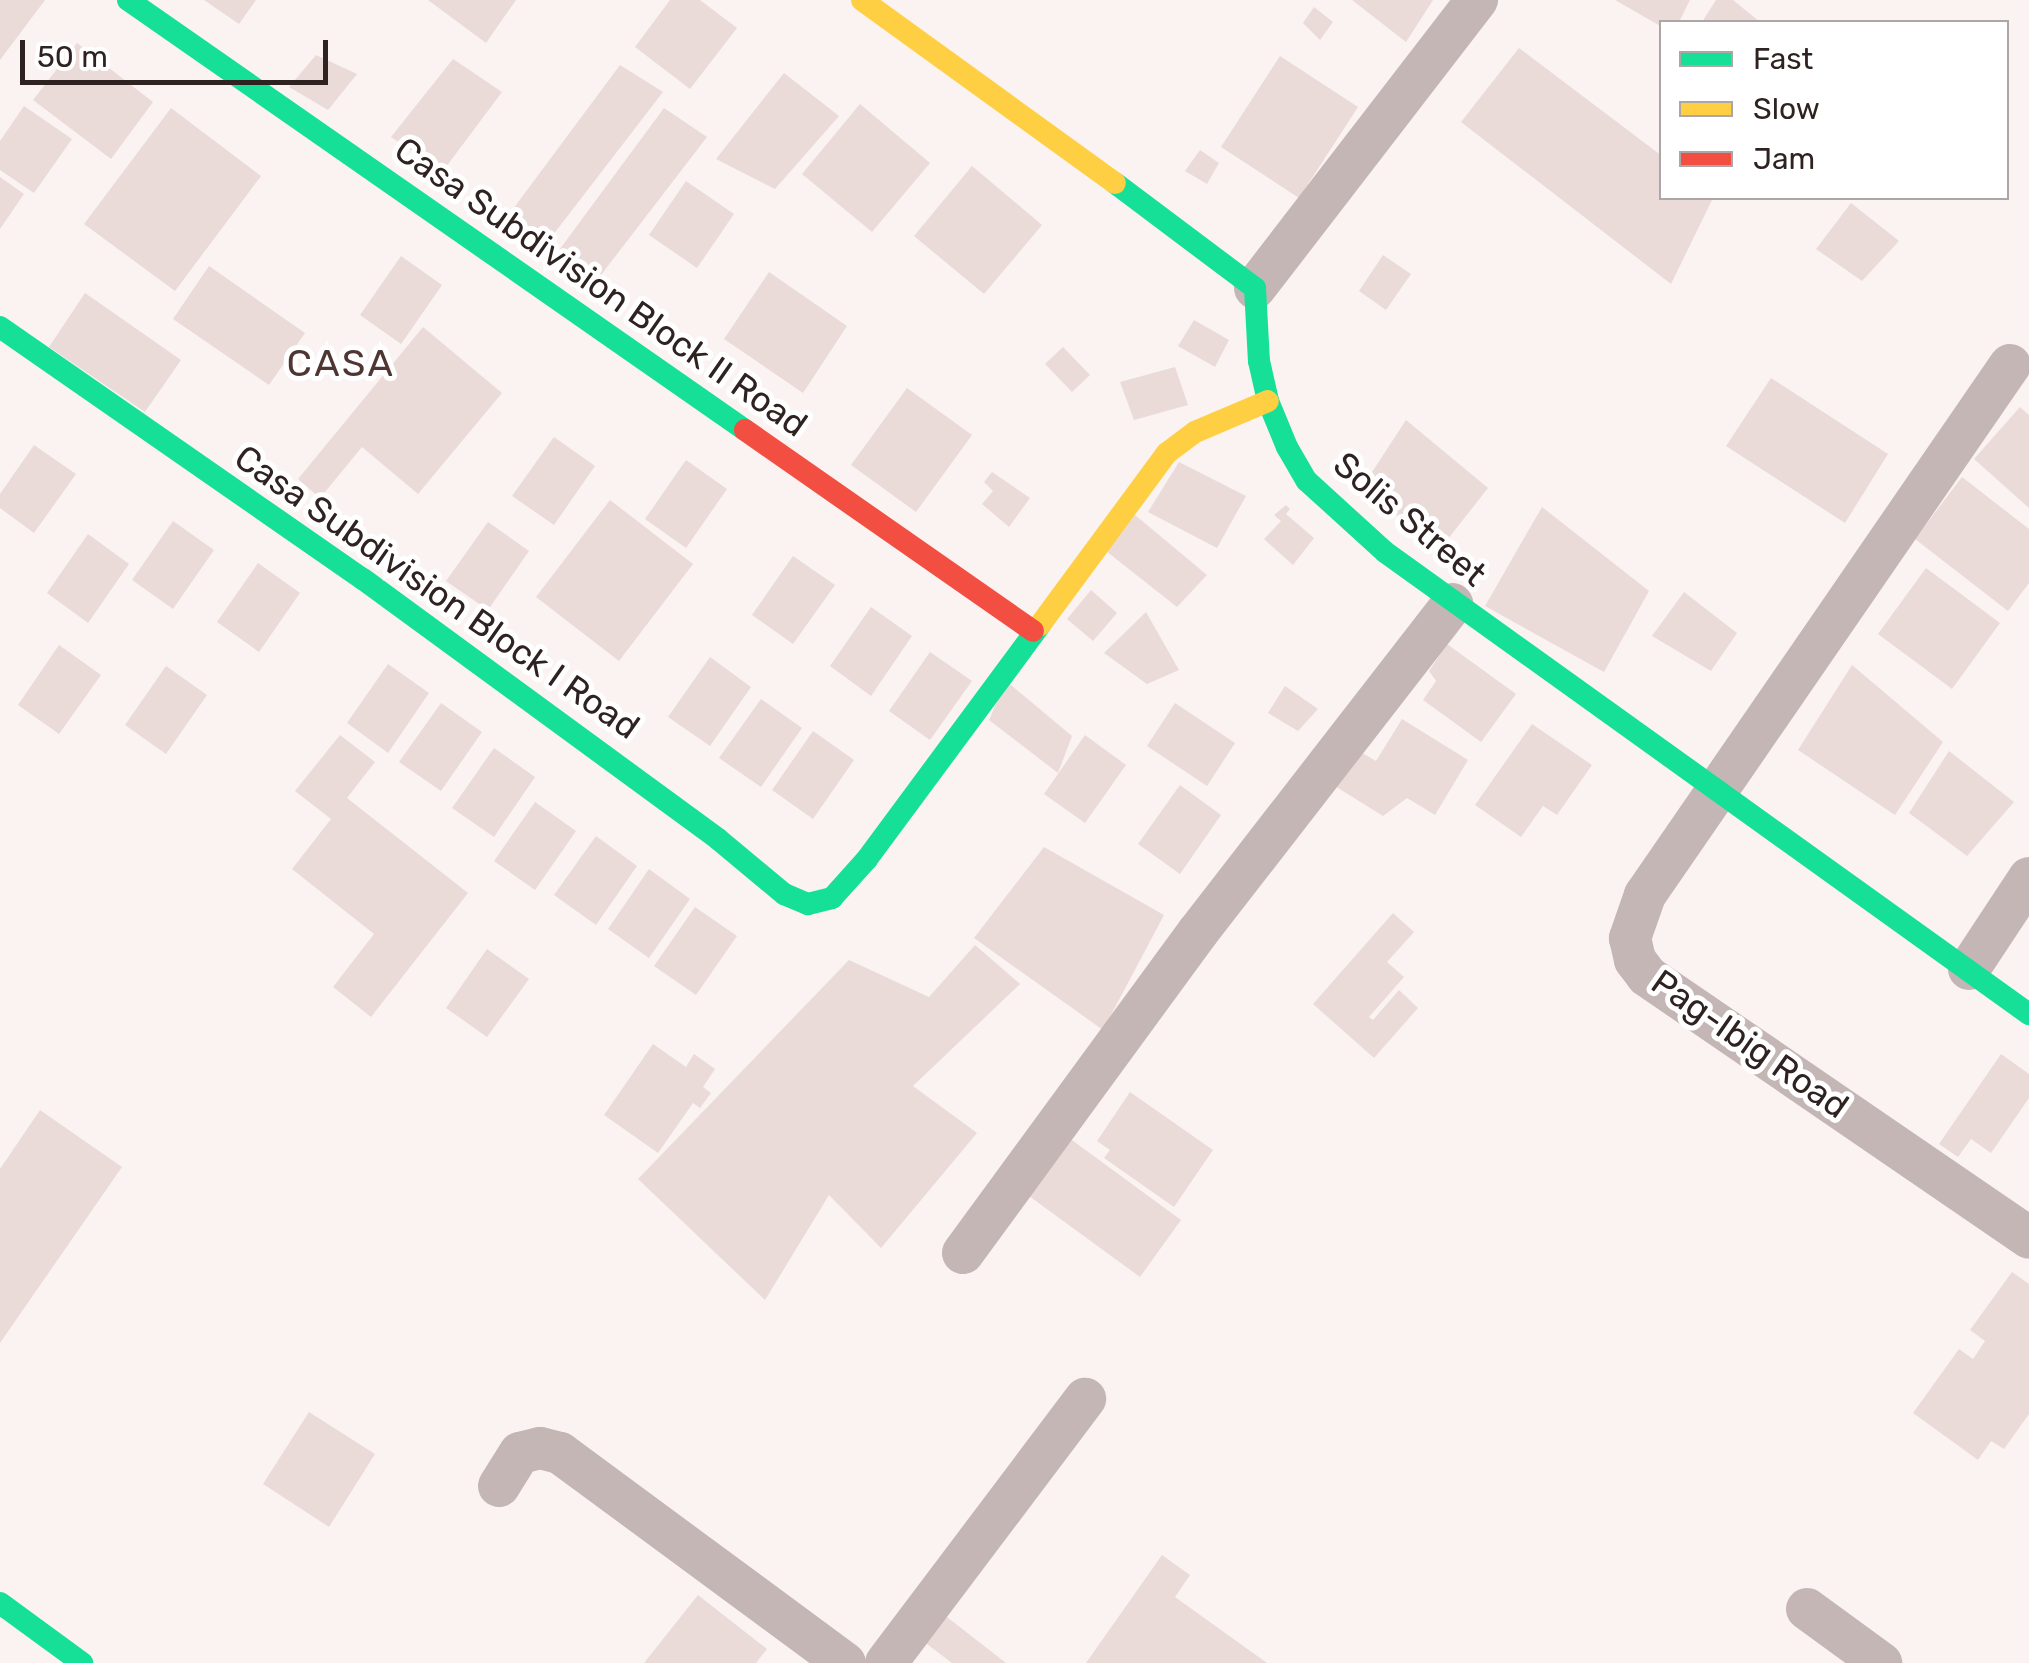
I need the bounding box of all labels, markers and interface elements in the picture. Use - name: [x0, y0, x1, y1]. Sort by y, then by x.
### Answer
- scale bar: [25, 20, 332, 82]
- legend: [1659, 20, 2009, 200]
- text: 50 m: [37, 39, 108, 75]
- text: Fast: [1753, 41, 1813, 77]
- text: Slow: [1753, 91, 1820, 127]
- street label: Casa Subdivision Block II Road: [387, 128, 815, 446]
- text: Jam: [1753, 141, 1815, 177]
- district label: CASA: [287, 341, 395, 387]
- street label: Casa Subdivision Block I Road: [227, 436, 647, 748]
- street label: Solis Street: [1325, 443, 1495, 595]
- street label: Pag-Ibig Road: [1644, 961, 1856, 1127]

